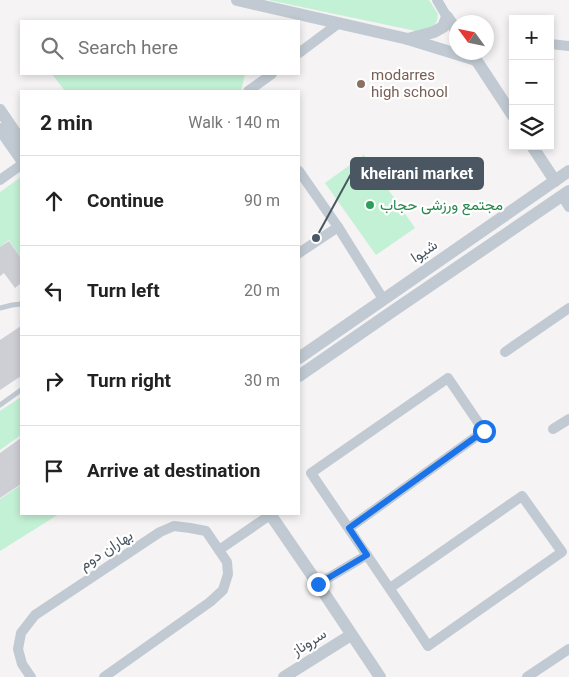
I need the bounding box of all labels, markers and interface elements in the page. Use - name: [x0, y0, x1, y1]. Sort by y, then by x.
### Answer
- north arrow: [449, 15, 494, 60]
- map controls: [509, 15, 554, 150]
- button: +: [509, 15, 554, 60]
- search box: [20, 20, 300, 75]
- icon: search: [38, 34, 66, 62]
- text: Search here: [78, 36, 178, 59]
- button: −: [509, 60, 554, 105]
- place label: modarres high school: [371, 66, 448, 101]
- marker: modarres high school: [355, 78, 367, 90]
- button: layers: [509, 105, 554, 150]
- text: 2 min: [40, 111, 93, 135]
- text: Walk · 140 m: [188, 113, 280, 132]
- callout: kheirani market: [351, 158, 483, 189]
- text: kheirani market: [361, 164, 474, 183]
- icon: ahead: [40, 187, 68, 215]
- text: Continue: [87, 189, 164, 212]
- text: 90 m: [244, 191, 280, 210]
- place label: مجتمع ورزشی حجاب: [380, 196, 503, 216]
- marker: مجتمع ورزشی حجاب: [364, 199, 376, 211]
- street label: شیوا: [407, 236, 441, 266]
- icon: left: [40, 277, 68, 305]
- text: Turn left: [87, 279, 160, 302]
- text: 20 m: [244, 281, 280, 300]
- icon: right: [40, 367, 68, 395]
- text: Turn right: [87, 369, 171, 392]
- text: 30 m: [244, 371, 280, 390]
- route start: [473, 420, 496, 443]
- icon: arrive: [40, 457, 68, 485]
- text: Arrive at destination: [87, 459, 260, 482]
- street label: بهاران دوم: [76, 526, 137, 575]
- route end: [307, 573, 330, 596]
- street label: سروناز: [288, 624, 330, 660]

